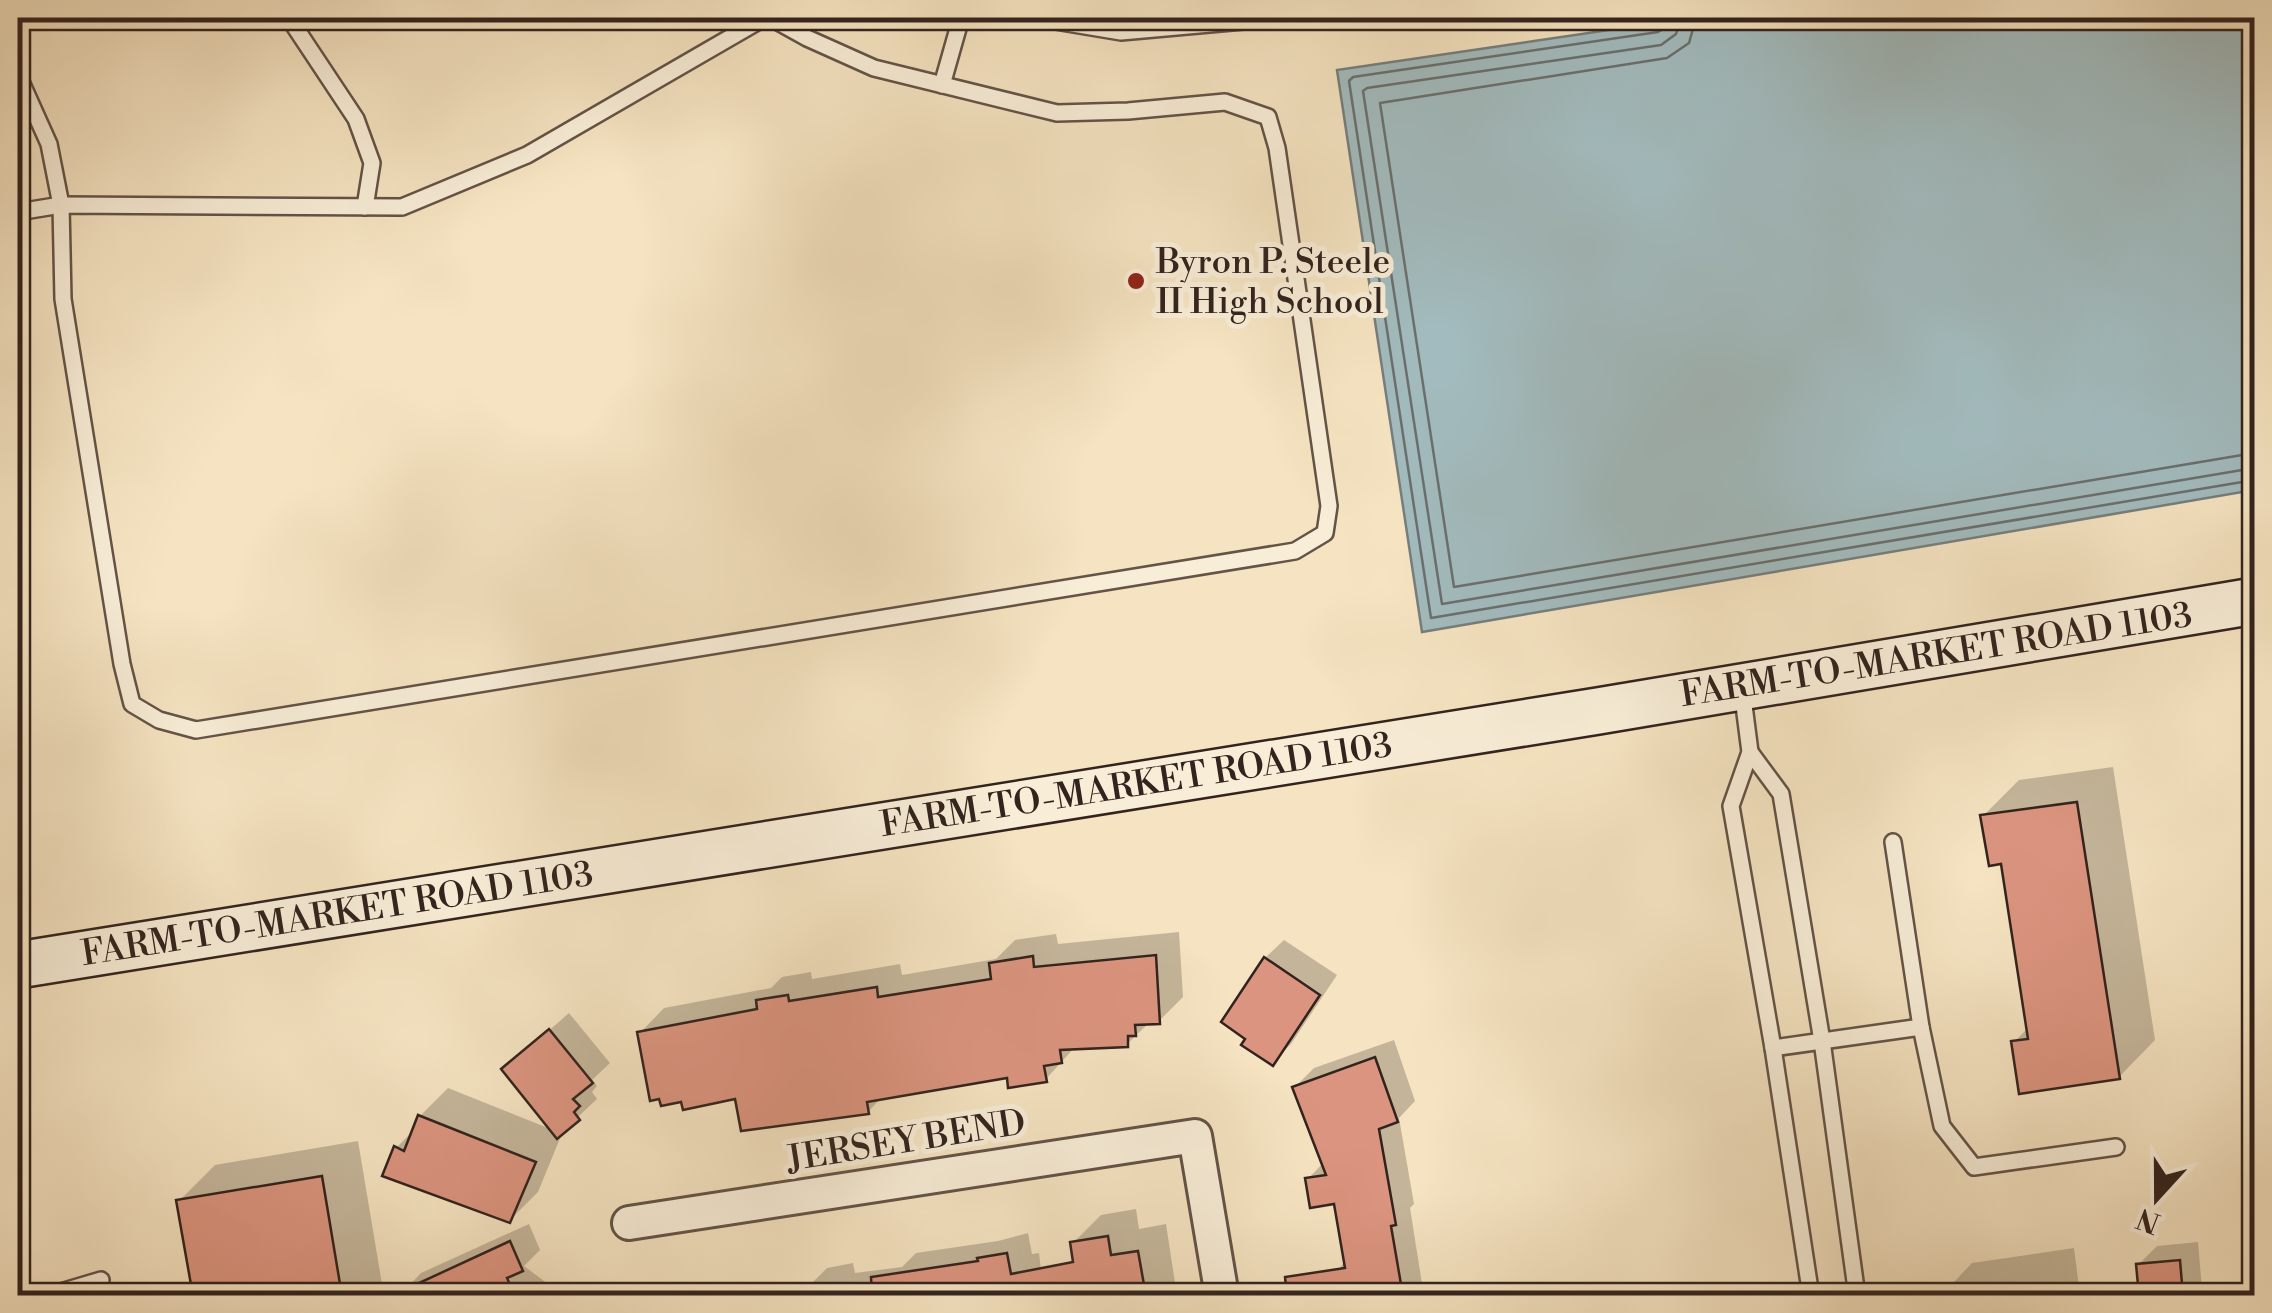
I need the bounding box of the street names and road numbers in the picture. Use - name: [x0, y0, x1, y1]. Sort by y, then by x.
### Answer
- street label: FARM-TO-MARKET ROAD 1103: [1677, 594, 2195, 717]
- street label: FARM-TO-MARKET ROAD 1103: [877, 724, 1395, 847]
- street label: FARM-TO-MARKET ROAD 1103: [78, 853, 596, 976]
- street label: JERSEY BEND: [782, 1101, 1029, 1182]

